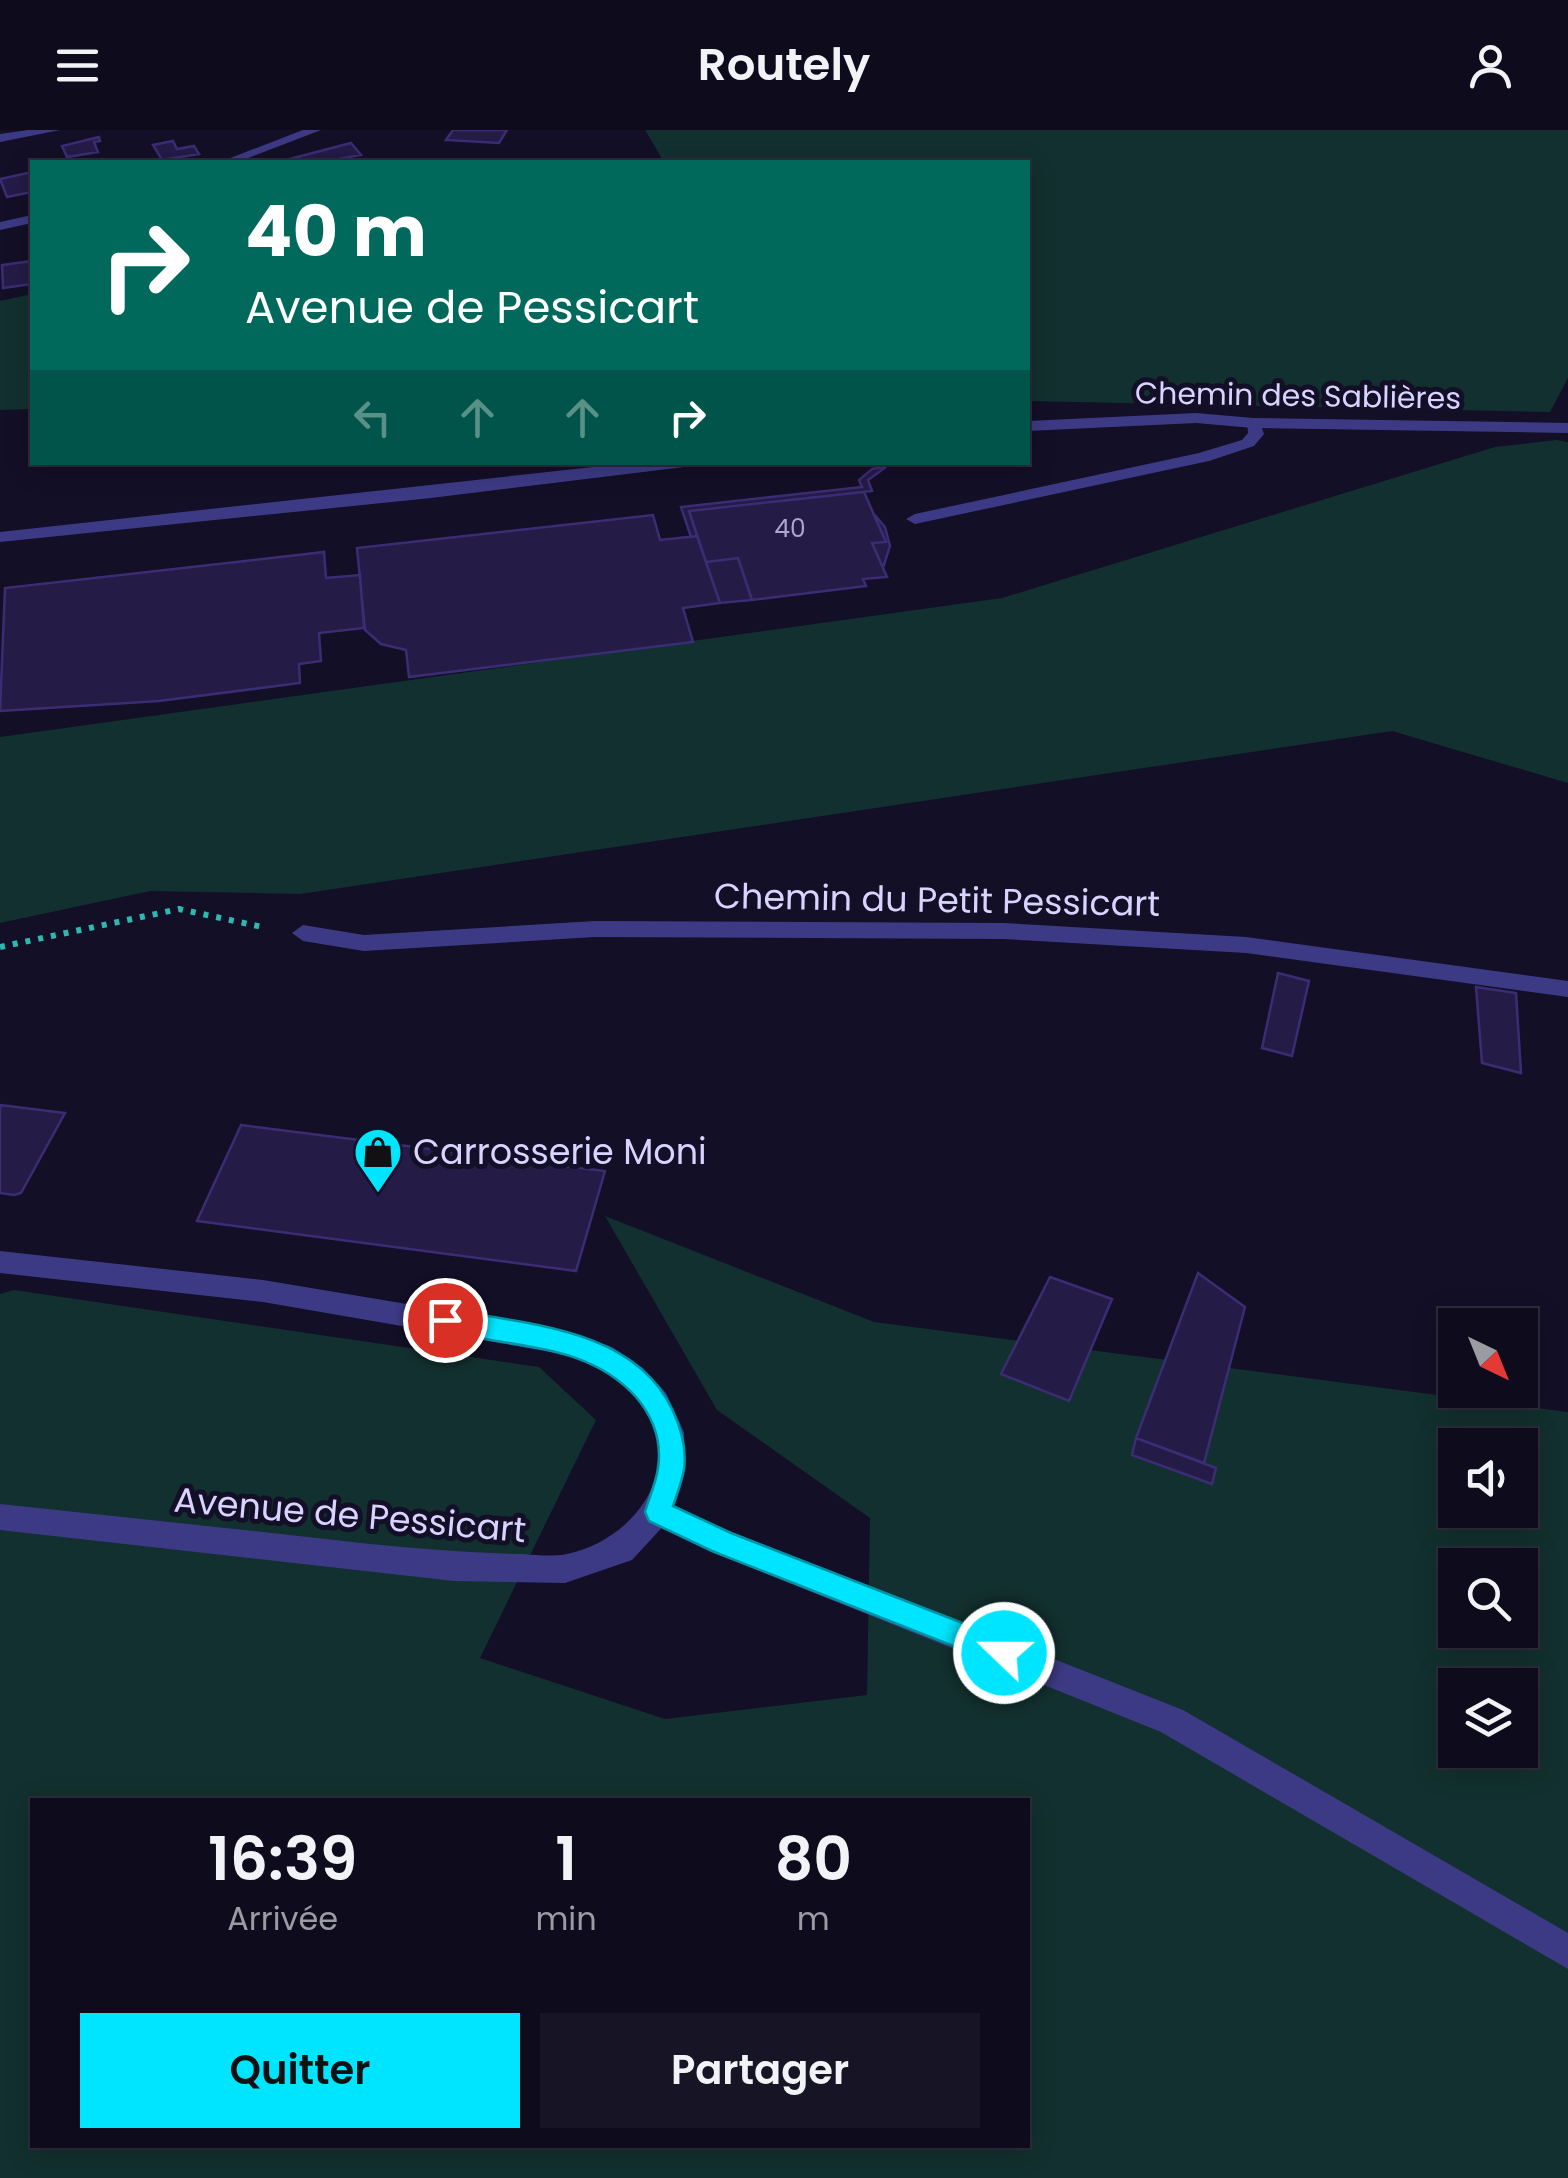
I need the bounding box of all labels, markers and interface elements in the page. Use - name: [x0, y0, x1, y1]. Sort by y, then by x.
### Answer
- text: Routely: [698, 33, 870, 96]
- icon: menu: [50, 38, 105, 93]
- icon: person: [1463, 38, 1518, 93]
- text: 40 m: [245, 182, 427, 281]
- icon: right: [80, 200, 210, 330]
- text: Avenue de Pessicart: [245, 276, 699, 339]
- street label: Chemin des Sablières: [1135, 371, 1461, 420]
- icon: left: [345, 390, 400, 445]
- icon: ahead: [450, 390, 505, 445]
- icon: ahead: [555, 390, 610, 445]
- icon: right: [660, 390, 715, 445]
- house number: 40: [774, 511, 806, 546]
- street label: Chemin du Petit Pessicart: [714, 871, 1160, 928]
- shop icon: Carrosserie Moni: [352, 1126, 404, 1194]
- place label: Carrosserie Moni: [413, 1127, 707, 1176]
- pin: [403, 1278, 488, 1363]
- icon: arrive: [418, 1293, 473, 1348]
- north arrow: [1438, 1308, 1538, 1408]
- map controls: [1438, 1308, 1538, 1768]
- button: sound: [1438, 1428, 1538, 1528]
- street label: Avenue de Pessicart: [172, 1475, 528, 1554]
- button: search: [1438, 1548, 1538, 1648]
- position arrow: [952, 1601, 1056, 1705]
- button: layers: [1438, 1668, 1538, 1768]
- text: 16:39: [208, 1817, 357, 1901]
- text: 1: [555, 1817, 577, 1901]
- text: 80: [775, 1817, 852, 1901]
- text: Arrivée: [227, 1896, 338, 1941]
- text: min: [535, 1896, 597, 1941]
- text: m: [797, 1896, 830, 1941]
- button: Quitter: [80, 2013, 520, 2128]
- button: Partager: [540, 2013, 980, 2128]

